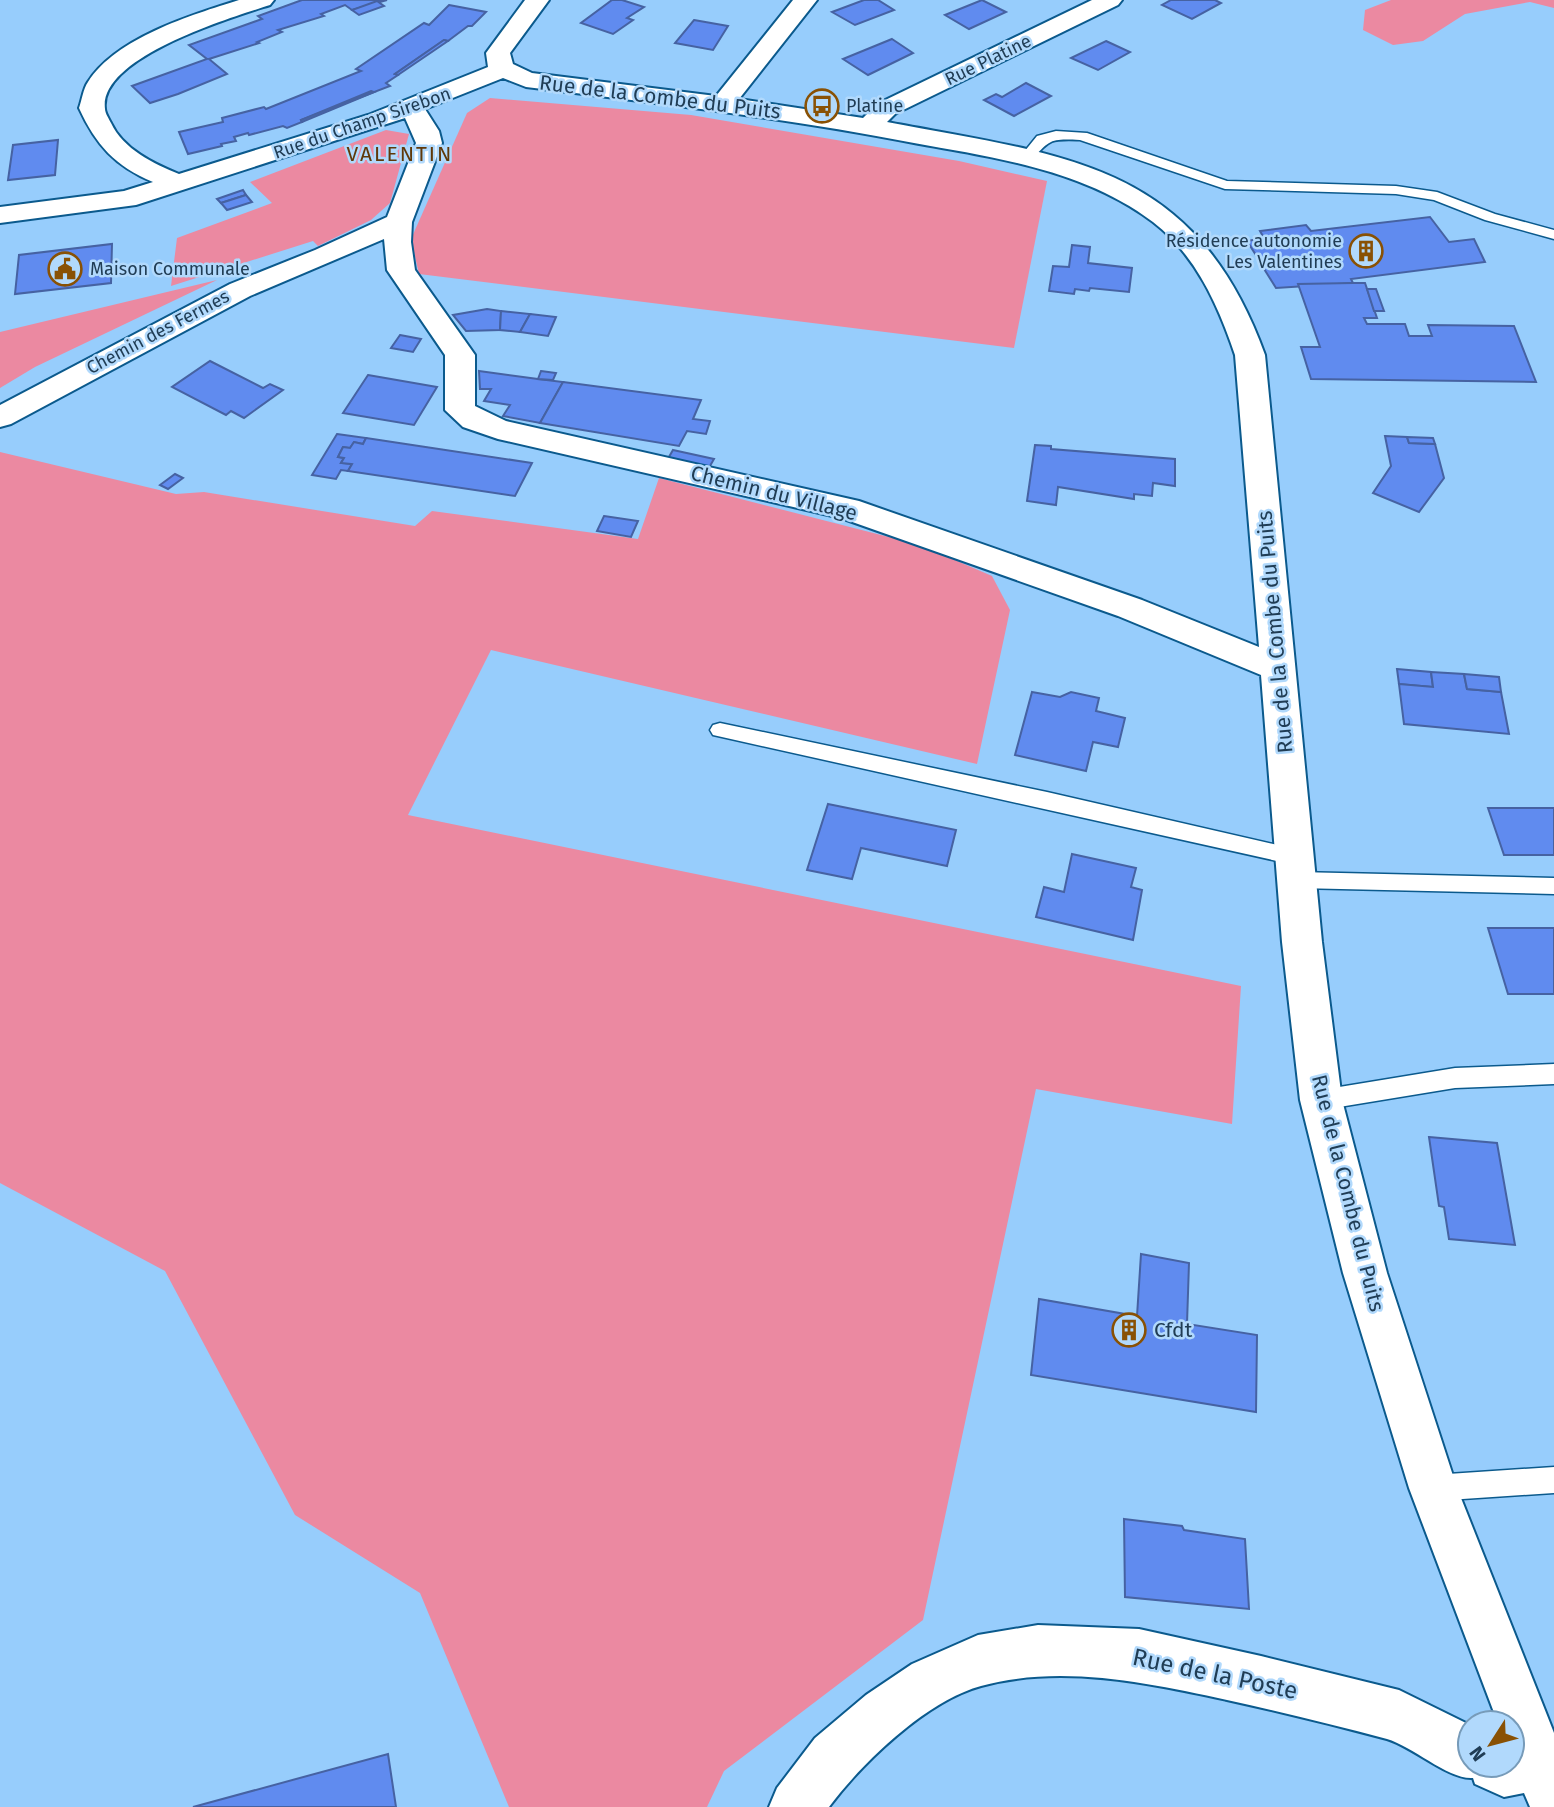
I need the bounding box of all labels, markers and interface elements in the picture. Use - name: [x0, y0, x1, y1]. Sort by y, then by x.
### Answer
- street label: Rue Platine: [941, 30, 1035, 90]
- street label: Rue de la Combe du Puits: [538, 69, 782, 125]
- street label: Rue du Champ Sirebon: [271, 82, 453, 164]
- bus stop icon: Platine: [803, 87, 841, 125]
- place label: Platine: [846, 95, 903, 117]
- district label: VALENTIN: [347, 141, 453, 167]
- place label: Résidence autonomie Les Valentines: [1166, 230, 1342, 273]
- building icon: Résidence autonomie Les Valentines: [1347, 232, 1385, 270]
- public building icon: Maison Communale: [46, 250, 84, 288]
- place label: Maison Communale: [90, 258, 250, 280]
- street label: Chemin des Fermes: [83, 285, 233, 379]
- street label: Chemin du Village: [688, 460, 860, 526]
- street label: Rue de la Combe du Puits: [1251, 510, 1299, 754]
- street label: Rue de la Combe du Puits: [1306, 1072, 1390, 1314]
- building icon: Cfdt: [1110, 1311, 1148, 1349]
- place label: Cfdt: [1154, 1317, 1193, 1343]
- street label: Rue de la Poste: [1130, 1643, 1300, 1705]
- north arrow: [1456, 1709, 1526, 1779]
- text: N: [1465, 1742, 1491, 1766]

